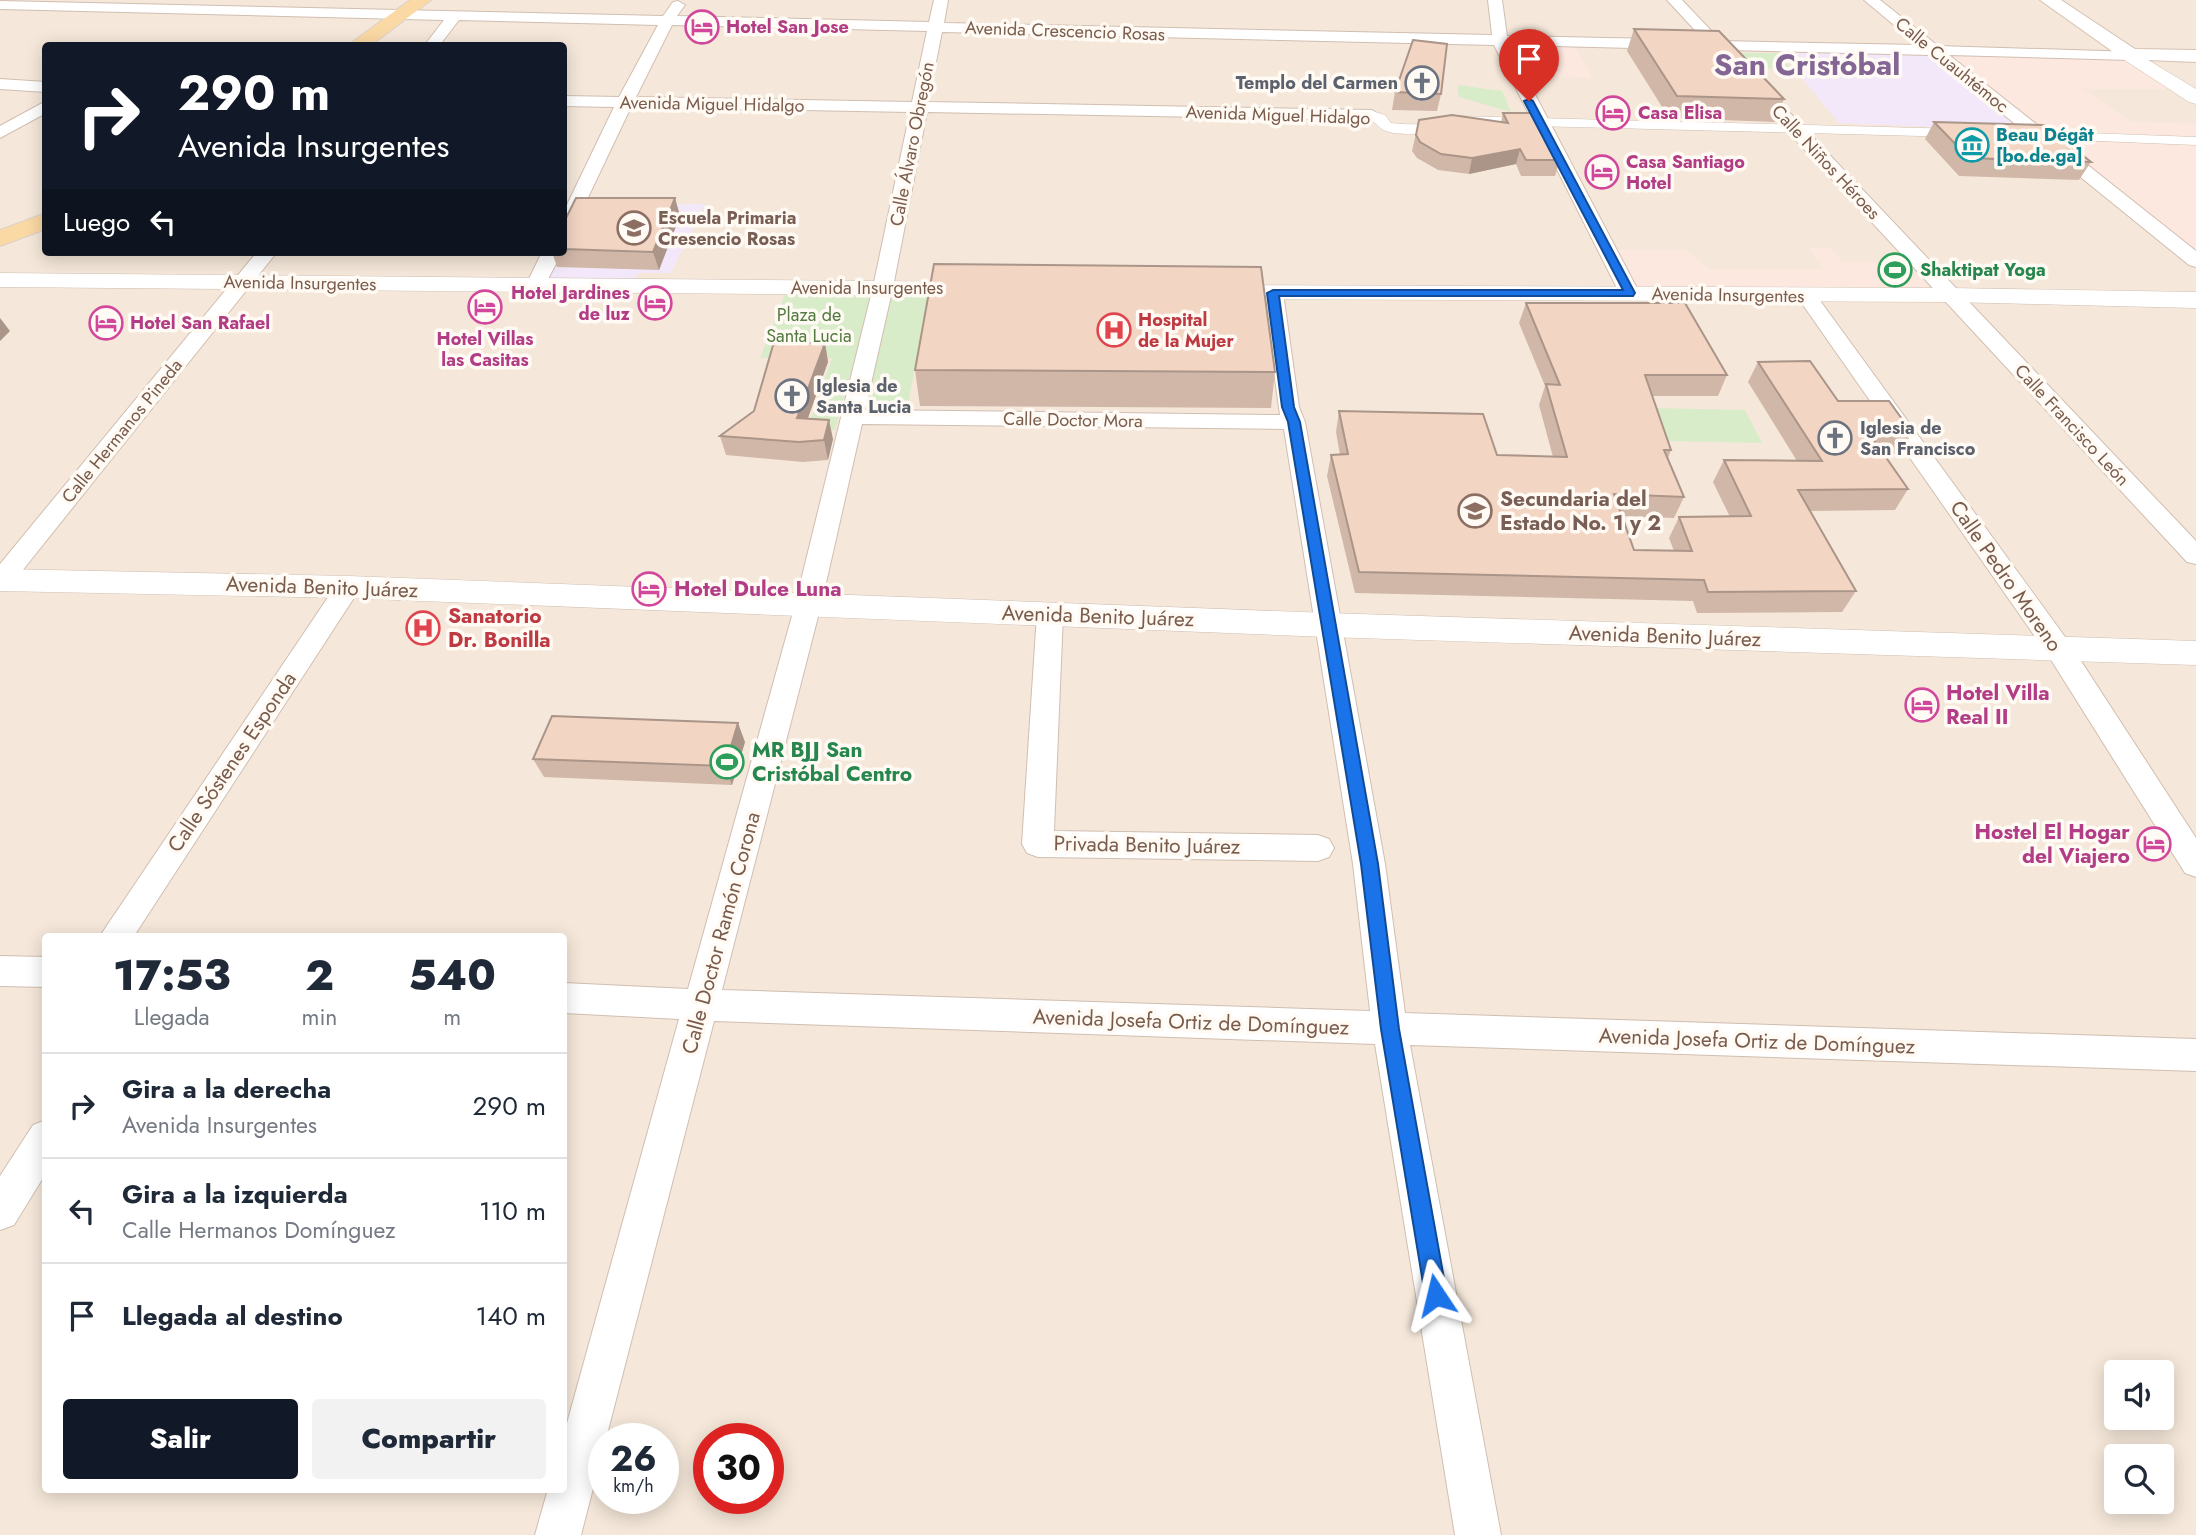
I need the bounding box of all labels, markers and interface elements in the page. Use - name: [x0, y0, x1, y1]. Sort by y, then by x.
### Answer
- hotel icon: Hotel San Jose: [683, 8, 721, 46]
- street label: Calle Cuauhtémoc: [1890, 11, 2014, 119]
- place label: Hotel San Jose: [726, 14, 849, 40]
- street label: Avenida Crescencio Rosas: [965, 15, 1165, 47]
- pin: [1499, 29, 1559, 101]
- icon: arrive: [1510, 40, 1548, 78]
- district label: San Cristóbal: [1714, 43, 1900, 86]
- text: 290 m: [178, 58, 330, 128]
- street label: Calle Álvaro Obregón: [883, 60, 941, 228]
- church icon: Templo del Carmen: [1403, 64, 1441, 102]
- icon: right: [63, 70, 154, 161]
- place label: Templo del Carmen: [1236, 70, 1398, 96]
- street label: Avenida Miguel Hidalgo: [619, 89, 805, 119]
- hotel icon: Casa Elisa: [1594, 94, 1632, 132]
- street label: Avenida Miguel Hidalgo: [1185, 99, 1371, 131]
- street label: Calle Niños Héroes: [1766, 99, 1886, 225]
- place label: Casa Elisa: [1638, 100, 1722, 126]
- place label: Beau Dégât [bo.de.ga]: [1996, 122, 2094, 169]
- text: Avenida Insurgentes: [178, 123, 449, 169]
- museum icon: Beau Dégât [bo.de.ga]: [1953, 126, 1991, 164]
- place label: Casa Santiago Hotel: [1626, 149, 1745, 196]
- hotel icon: Casa Santiago Hotel: [1583, 153, 1621, 191]
- text: Luego: [63, 203, 130, 241]
- icon: left: [144, 203, 182, 241]
- place label: Escuela Primaria Cresencio Rosas: [658, 205, 796, 252]
- school or university icon: Escuela Primaria Cresencio Rosas: [615, 209, 653, 247]
- sports icon: Shaktipat Yoga: [1876, 251, 1914, 289]
- place label: Shaktipat Yoga: [1920, 257, 2046, 283]
- street label: Avenida Insurgentes: [223, 269, 377, 297]
- street label: Avenida Insurgentes: [791, 275, 943, 301]
- place label: Hotel Jardines de luz: [511, 280, 631, 327]
- street label: Avenida Insurgentes: [1651, 281, 1805, 309]
- hotel icon: Hotel Jardines de luz: [636, 284, 674, 322]
- hotel icon: Hotel Villas las Casitas: [466, 288, 504, 326]
- park label: Plaza de Santa Lucia: [766, 302, 852, 349]
- hotel icon: Hotel San Rafael: [87, 304, 125, 342]
- place label: Hospital de la Mujer: [1138, 307, 1234, 354]
- place label: Hotel San Rafael: [130, 310, 270, 336]
- hospital icon: Hospital de la Mujer: [1095, 311, 1133, 349]
- place label: Hotel Villas las Casitas: [437, 326, 533, 373]
- street label: Calle Hermanos Pineda: [56, 353, 188, 509]
- street label: Calle Francisco León: [2009, 358, 2135, 492]
- place label: Iglesia de Santa Lucia: [816, 373, 911, 420]
- church icon: Iglesia de Santa Lucia: [773, 377, 811, 415]
- street label: Calle Doctor Mora: [1003, 406, 1143, 434]
- place label: Iglesia de San Francisco: [1860, 415, 1976, 462]
- church icon: Iglesia de San Francisco: [1816, 419, 1854, 457]
- place label: Secundaria del Estado No. 1 y 2: [1500, 484, 1661, 538]
- school or university icon: Secundaria del Estado No. 1 y 2: [1456, 492, 1494, 530]
- street label: Calle Pedro Moreno: [1943, 494, 2069, 658]
- street label: Avenida Benito Juárez: [225, 569, 419, 605]
- hotel icon: Hotel Dulce Luna: [630, 570, 668, 608]
- place label: Hotel Dulce Luna: [674, 574, 842, 604]
- street label: Avenida Benito Juárez: [1001, 598, 1195, 634]
- place label: Sanatorio Dr. Bonilla: [448, 601, 551, 655]
- hospital icon: Sanatorio Dr. Bonilla: [404, 609, 442, 647]
- street label: Avenida Benito Juárez: [1568, 618, 1762, 654]
- street label: Calle Sóstenes Esponda: [160, 666, 304, 858]
- place label: Hotel Villa Real II: [1946, 678, 2049, 732]
- hotel icon: Hotel Villa Real II: [1903, 686, 1941, 724]
- place label: MR BJJ San Cristóbal Centro: [752, 735, 912, 789]
- sports icon: MR BJJ San Cristóbal Centro: [708, 743, 746, 781]
- street label: Calle Doctor Ramón Corona: [674, 809, 768, 1057]
- place label: Hostel El Hogar del Viajero: [1975, 817, 2130, 871]
- hotel icon: Hostel El Hogar del Viajero: [2135, 825, 2173, 863]
- street label: Privada Benito Juárez: [1053, 828, 1241, 862]
- text: 17:53: [113, 945, 230, 1006]
- text: 2: [305, 945, 334, 1006]
- text: 540: [409, 945, 496, 1006]
- text: Llegada: [134, 1000, 210, 1034]
- text: min: [301, 1000, 337, 1034]
- text: m: [443, 1000, 461, 1034]
- street label: Avenida Josefa Ortiz de Domínguez: [1032, 1001, 1350, 1043]
- street label: Avenida Josefa Ortiz de Domínguez: [1598, 1020, 1916, 1062]
- text: Gira a la derecha: [122, 1070, 331, 1108]
- icon: right: [63, 1087, 101, 1125]
- text: 290 m: [473, 1087, 546, 1125]
- text: Avenida Insurgentes: [122, 1108, 317, 1142]
- text: Gira a la izquierda: [122, 1175, 348, 1213]
- icon: left: [63, 1192, 101, 1230]
- text: 110 m: [479, 1192, 546, 1230]
- text: Calle Hermanos Domínguez: [122, 1213, 396, 1247]
- position arrow: [1399, 1258, 1473, 1332]
- icon: arrive: [63, 1297, 101, 1335]
- text: Llegada al destino: [122, 1297, 343, 1335]
- text: 140 m: [475, 1297, 546, 1335]
- map controls: [2104, 1360, 2174, 1514]
- button: sound: [2104, 1360, 2174, 1430]
- button: Salir: [63, 1399, 298, 1479]
- button: Compartir: [312, 1399, 546, 1479]
- speed limit sign: 30: [693, 1423, 784, 1514]
- text: 26: [610, 1434, 657, 1484]
- button: search: [2104, 1444, 2174, 1514]
- text: km/h: [613, 1473, 654, 1499]

